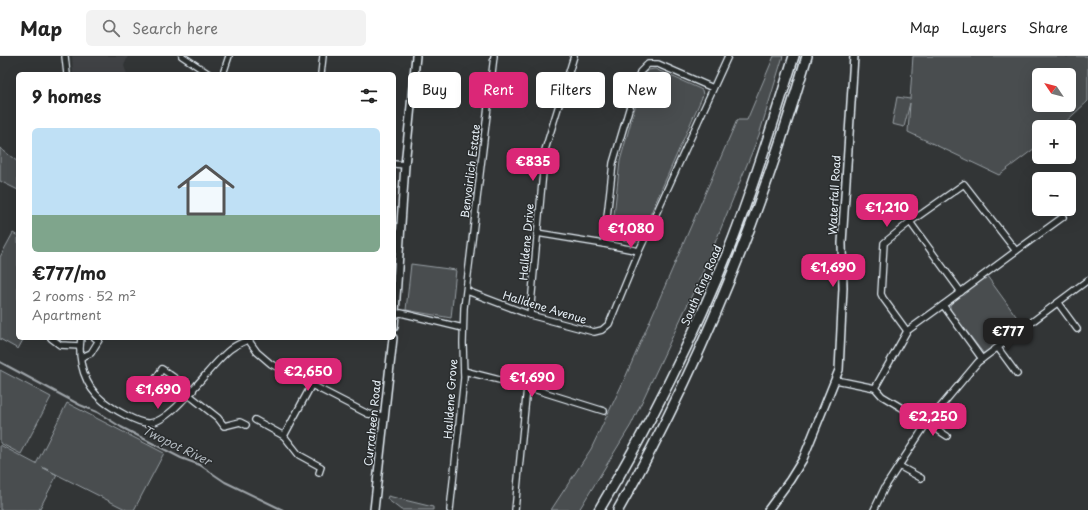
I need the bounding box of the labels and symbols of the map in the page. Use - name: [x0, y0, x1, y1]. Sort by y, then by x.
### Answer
- north arrow: [1032, 68, 1076, 112]
- street label: Benvoirlich Estate: [456, 123, 484, 219]
- pin: €835: [509, 148, 557, 182]
- street label: Waterfall Road: [823, 155, 845, 235]
- pin: €1,210: [854, 194, 920, 228]
- street label: Halldene Drive: [514, 203, 538, 281]
- pin: €1,080: [598, 215, 664, 249]
- street label: South Ring Road: [676, 242, 726, 328]
- pin: €1,690: [800, 254, 866, 288]
- street label: Halldene Avenue: [501, 286, 589, 328]
- pin: €777: [984, 318, 1032, 352]
- pin: €2,650: [275, 358, 341, 392]
- street label: Halldene Grove: [439, 358, 461, 440]
- pin: €1,690: [499, 364, 565, 398]
- pin: €1,690: [125, 376, 191, 410]
- street label: Curraheen Road: [359, 379, 385, 467]
- pin: €2,250: [900, 403, 966, 437]
- water label: Twopot River: [139, 421, 216, 470]

